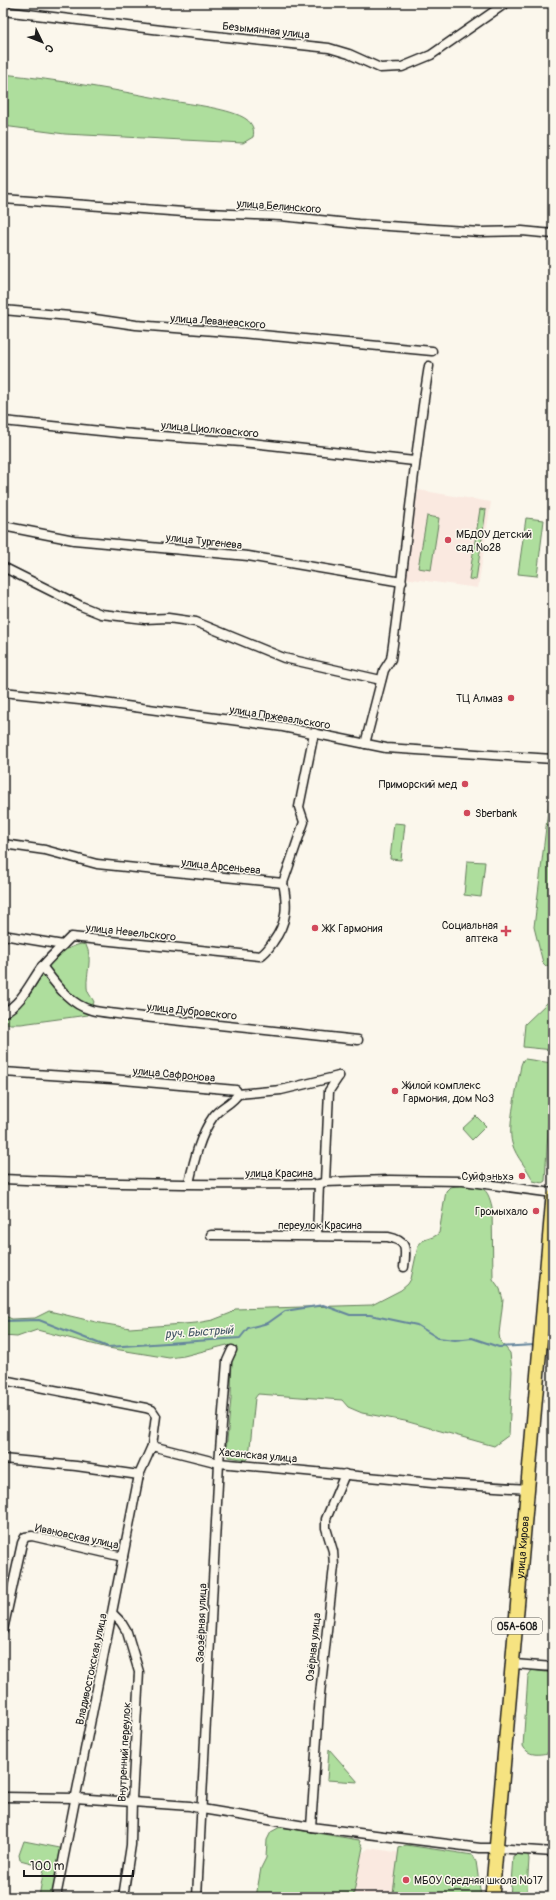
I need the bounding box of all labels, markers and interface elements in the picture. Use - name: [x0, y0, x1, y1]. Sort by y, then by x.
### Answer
- street label: Безымянная улица: [222, 19, 310, 42]
- north arrow: [22, 22, 62, 62]
- text: С: [42, 42, 56, 56]
- street label: улица Белинского: [235, 197, 322, 216]
- street label: улица Леваневского: [169, 312, 266, 331]
- street label: улица Циолковского: [160, 419, 259, 440]
- place label: МБДОУ Детский сад №28: [456, 528, 532, 554]
- street label: улица Тургенева: [164, 531, 243, 552]
- marker: МБДОУ Детский сад №28: [443, 535, 453, 545]
- place label: ТЦ Алмаз: [456, 692, 503, 705]
- marker: ТЦ Алмаз: [506, 693, 516, 703]
- street label: улица Пржевальского: [227, 703, 332, 732]
- place label: Приморский мед: [379, 778, 457, 791]
- marker: Приморский мед: [460, 779, 470, 789]
- place label: Sberbank: [475, 807, 518, 820]
- marker: Sberbank: [462, 808, 472, 818]
- street label: улица Арсеньева: [180, 856, 261, 877]
- place label: Социальная аптека: [442, 919, 498, 945]
- street label: улица Невельского: [84, 921, 177, 944]
- place label: ЖК Гармония: [321, 922, 383, 935]
- marker: ЖК Гармония: [310, 923, 320, 933]
- marker: Социальная аптека: [501, 926, 511, 936]
- street label: улица Дубровского: [145, 1000, 238, 1023]
- street label: улица Сафронова: [131, 1064, 216, 1085]
- place label: Жилой комплекс Гармония, дом №3: [401, 1079, 494, 1105]
- marker: Жилой комплекс Гармония, дом №3: [390, 1086, 400, 1096]
- street label: улица Красина: [244, 1167, 313, 1180]
- place label: Суйфэньхэ: [462, 1170, 514, 1183]
- marker: Суйфэньхэ: [517, 1171, 527, 1181]
- place label: Громыхало: [475, 1205, 528, 1218]
- marker: Громыхало: [531, 1206, 541, 1216]
- street label: переулок Красина: [278, 1219, 362, 1232]
- water label: руч. Быстрый: [165, 1323, 235, 1342]
- street label: Хасанская улица: [218, 1446, 298, 1465]
- street label: улица Кирова: [514, 1516, 532, 1580]
- street label: Ивановская улица: [34, 1521, 120, 1552]
- street label: Заозёрная улица: [194, 1583, 209, 1663]
- street label: Владивостокская улица: [73, 1612, 110, 1726]
- street label: Озёрная улица: [303, 1612, 324, 1682]
- road number: 05А-608: [492, 1618, 542, 1634]
- street label: Внутренний переулок: [115, 1702, 134, 1802]
- scale bar: [24, 1852, 133, 1878]
- text: 100 m: [30, 1859, 65, 1874]
- place label: МБОУ Средняя школа №17: [414, 1874, 543, 1887]
- marker: МБОУ Средняя школа №17: [401, 1875, 411, 1885]

